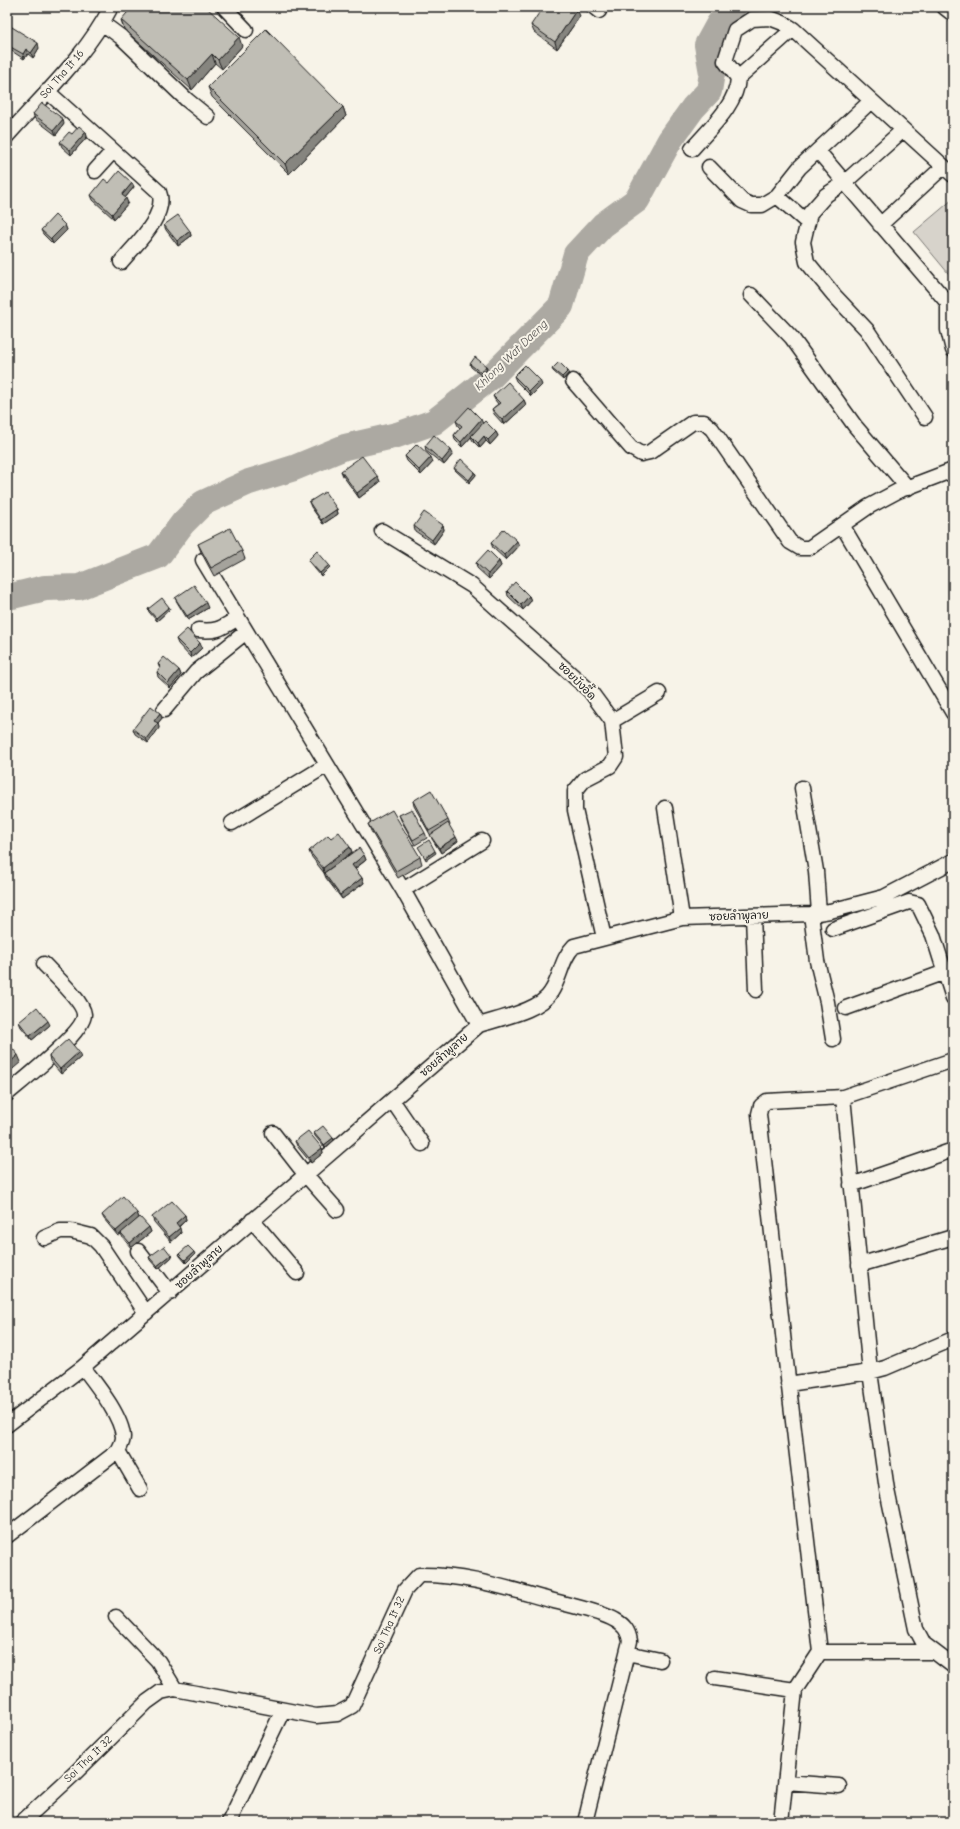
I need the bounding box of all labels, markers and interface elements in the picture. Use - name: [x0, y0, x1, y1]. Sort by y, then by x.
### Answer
- street label: Soi Tha It 16: [37, 47, 87, 101]
- water label: Khlong Wat Daeng: [472, 317, 550, 393]
- street label: ซอยบังอี๊ด: [555, 656, 602, 703]
- street label: ซอยลำพูลาย: [709, 907, 769, 926]
- street label: ซอยลำพูลาย: [417, 1030, 472, 1081]
- street label: ซอยลำพูลาย: [172, 1241, 227, 1293]
- street label: Soi Tha It 32: [371, 1594, 408, 1656]
- street label: Soi Tha It 32: [61, 1733, 115, 1785]

